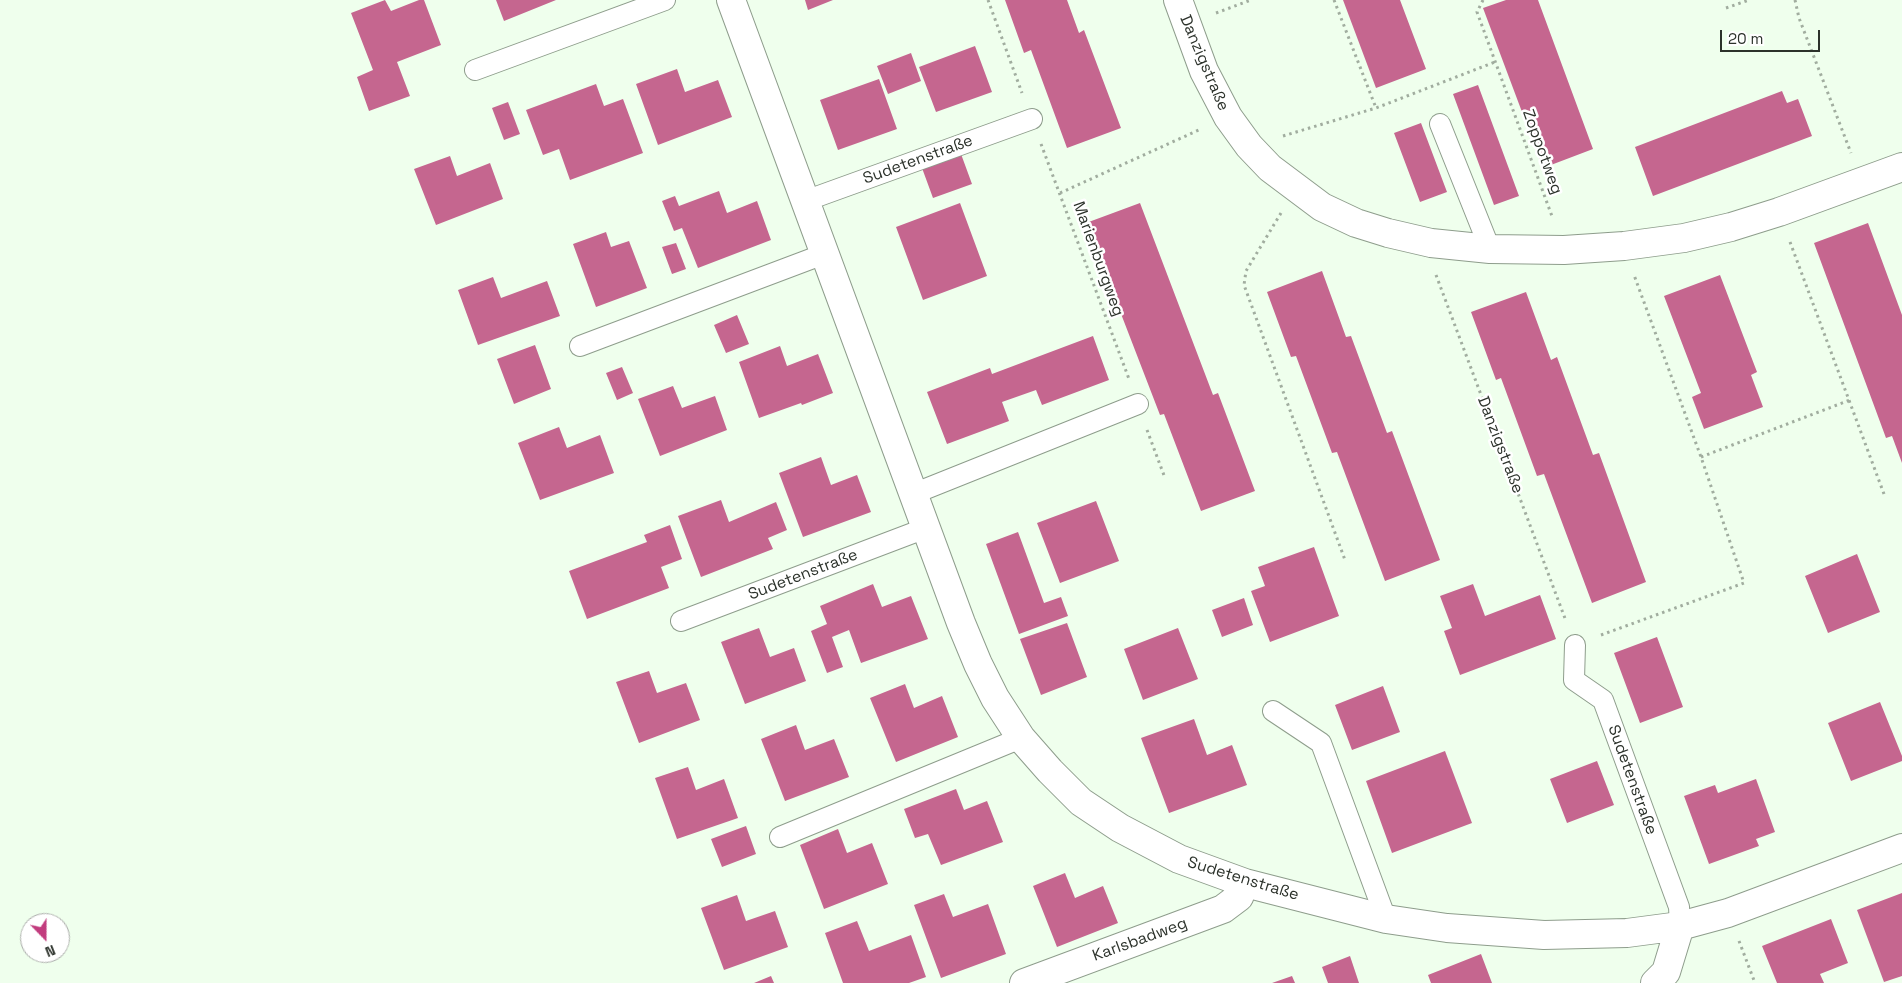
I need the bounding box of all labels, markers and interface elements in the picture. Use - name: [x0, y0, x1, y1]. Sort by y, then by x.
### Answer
- street label: Danzigstraße: [1175, 12, 1233, 114]
- scale bar: [1722, 20, 1822, 52]
- text: 20 m: [1728, 29, 1763, 48]
- street label: Zoppotweg: [1518, 107, 1566, 197]
- street label: Sudetenstraße: [860, 131, 976, 189]
- street label: Marienburgweg: [1068, 199, 1128, 319]
- street label: Danzigstraße: [1473, 394, 1527, 496]
- street label: Sudetenstraße: [746, 545, 860, 605]
- street label: Sudetenstraße: [1603, 722, 1661, 838]
- street label: Sudetenstraße: [1185, 853, 1301, 905]
- north arrow: [20, 913, 70, 963]
- street label: Karlsbadweg: [1090, 914, 1190, 966]
- text: N: [43, 941, 58, 961]

